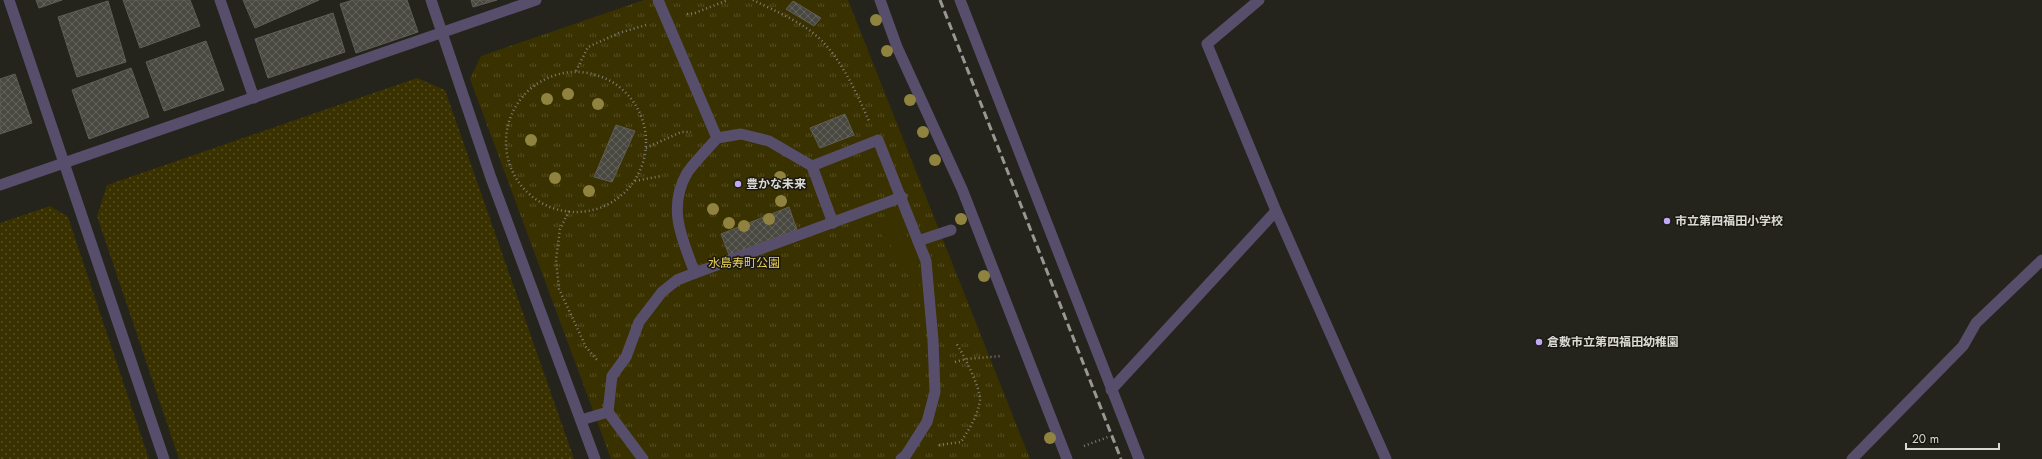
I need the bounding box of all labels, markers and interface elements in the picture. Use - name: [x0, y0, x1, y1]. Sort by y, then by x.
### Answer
- place label: 豊かな未来: [746, 175, 806, 193]
- marker: 豊かな未来: [733, 179, 743, 189]
- place label: 市立第四福田小学校: [1675, 212, 1783, 230]
- marker: 市立第四福田小学校: [1662, 216, 1672, 226]
- park label: 水島寿町公園: [708, 254, 780, 272]
- place label: 倉敷市立第四福田幼稚園: [1547, 333, 1679, 351]
- marker: 倉敷市立第四福田幼稚園: [1534, 337, 1544, 347]
- scale bar: [1906, 425, 1999, 451]
- text: 20 m: [1912, 430, 1939, 448]

